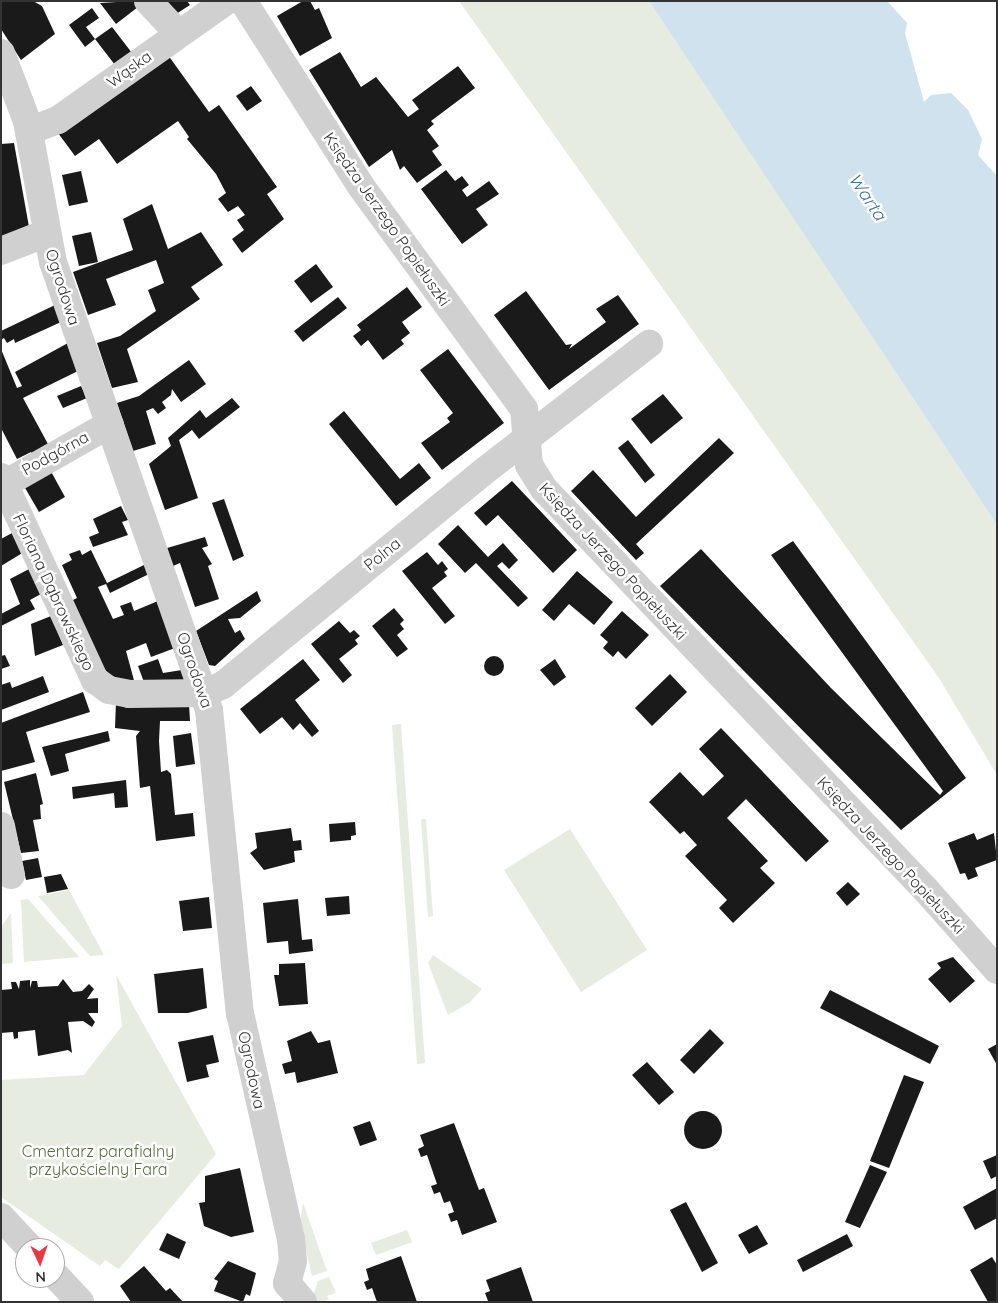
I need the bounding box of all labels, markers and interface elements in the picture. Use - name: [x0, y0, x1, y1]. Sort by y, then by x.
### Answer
- street label: Wąska: [103, 46, 155, 92]
- street label: Księdza Jerzego Popiełuszki: [320, 128, 454, 310]
- water label: Warta: [843, 169, 891, 225]
- street label: Ogrodowa: [42, 247, 84, 327]
- street label: Podgórna: [18, 427, 92, 479]
- street label: Księdza Jerzego Popiełuszki: [535, 478, 691, 644]
- street label: Floriana Dąbrowskiego: [9, 510, 99, 674]
- street label: Polna: [360, 533, 404, 575]
- street label: Ogrodowa: [173, 630, 217, 710]
- street label: Księdza Jerzego Popiełuszki: [813, 772, 969, 938]
- street label: Ogrodowa: [234, 1029, 270, 1111]
- park label: Cmentarz parafialny przykościelny Fara: [22, 1141, 174, 1179]
- north arrow: [15, 1238, 65, 1288]
- text: N: [35, 1268, 46, 1286]

